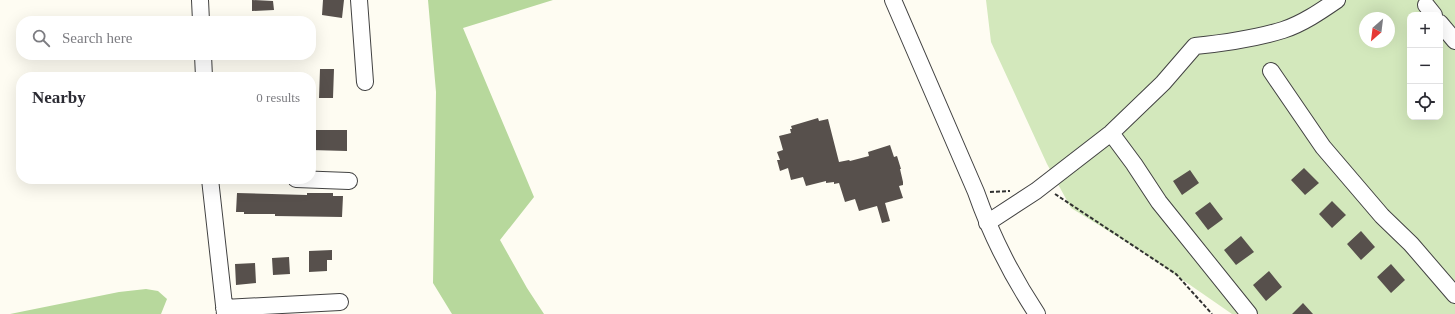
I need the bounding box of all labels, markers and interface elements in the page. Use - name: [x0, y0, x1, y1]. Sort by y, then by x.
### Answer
- north arrow: [1359, 12, 1395, 48]
- map controls: [1407, 12, 1443, 120]
- button: +: [1407, 12, 1443, 48]
- search box: [16, 16, 316, 60]
- icon: search: [30, 27, 52, 49]
- text: Search here: [62, 30, 132, 46]
- button: −: [1407, 48, 1443, 84]
- button: locate: [1407, 84, 1443, 120]
- text: Nearby: [32, 88, 86, 107]
- text: 0 results: [256, 90, 300, 105]

